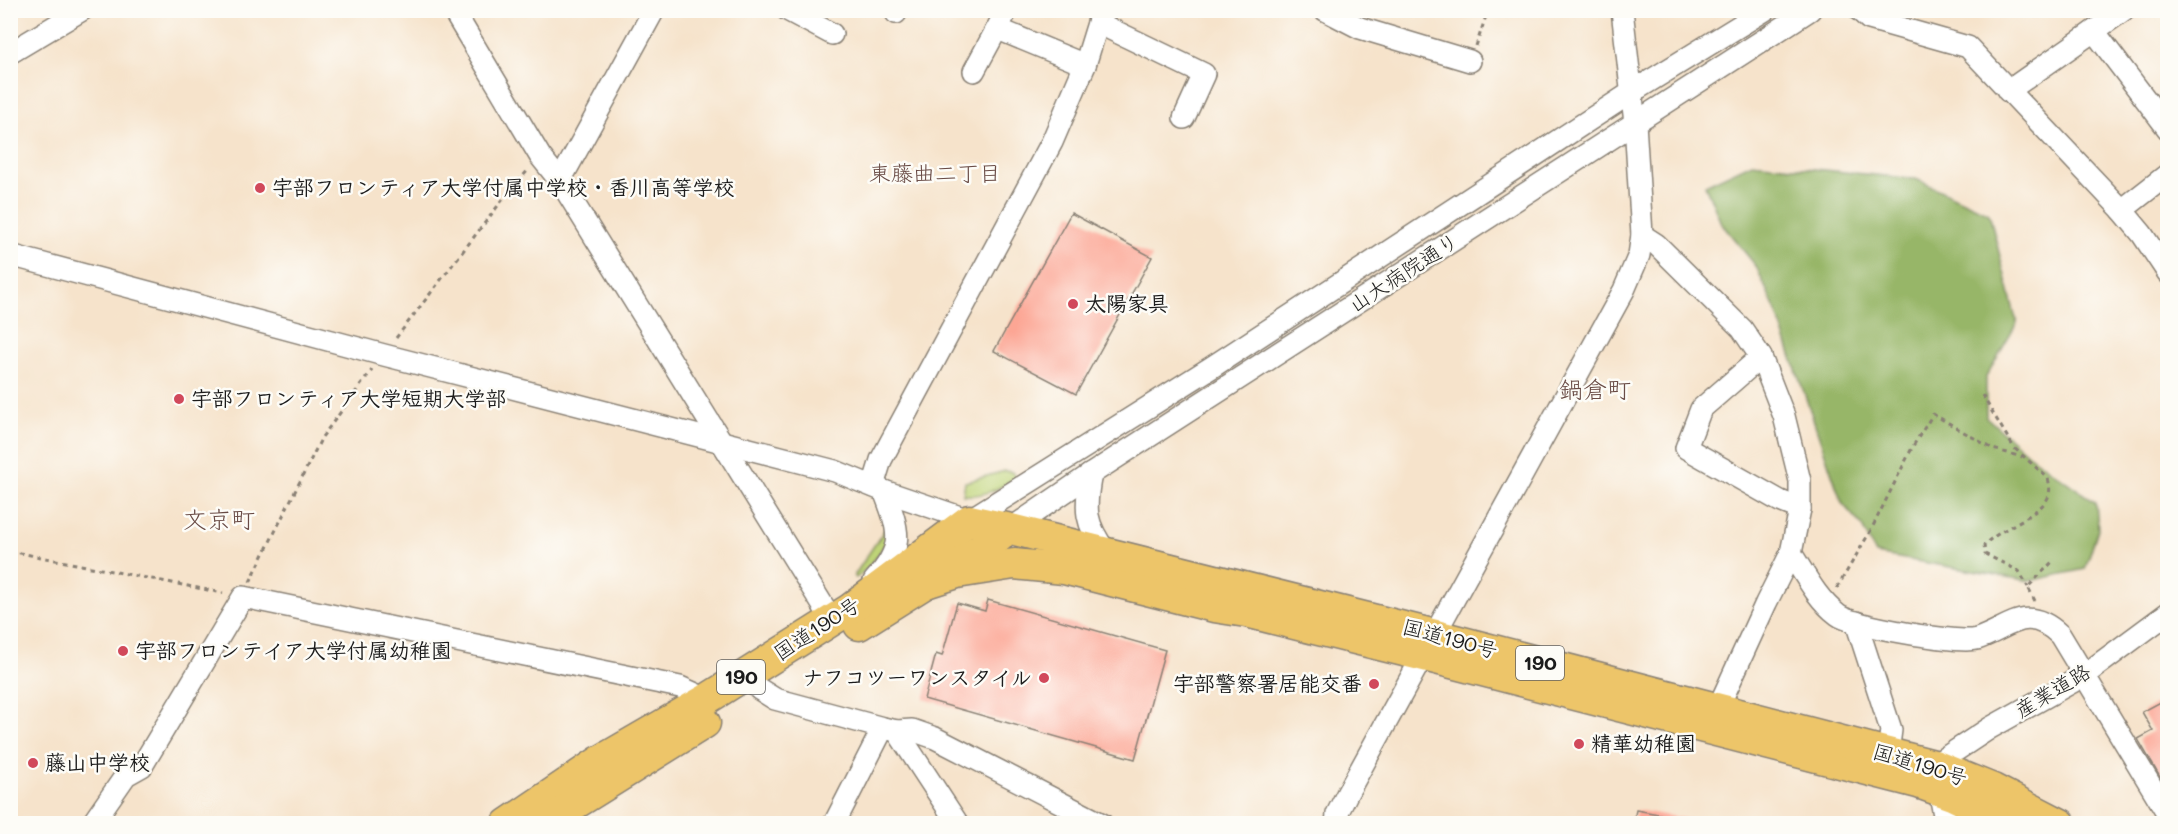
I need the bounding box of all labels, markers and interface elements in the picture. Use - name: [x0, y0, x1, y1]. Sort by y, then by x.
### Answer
- district label: 東藤曲二丁目: [869, 158, 1001, 187]
- place label: 宇部フロンティア大学付属中学校・香川高等学校: [272, 173, 734, 200]
- marker: 宇部フロンティア大学付属中学校・香川高等学校: [253, 181, 267, 195]
- street label: 山大病院通り: [1343, 226, 1463, 317]
- place label: 太陽家具: [1085, 289, 1169, 316]
- marker: 太陽家具: [1066, 297, 1080, 311]
- district label: 鍋倉町: [1559, 373, 1631, 404]
- place label: 宇部フロンティア大学短期大学部: [191, 384, 506, 411]
- marker: 宇部フロンティア大学短期大学部: [172, 392, 186, 406]
- district label: 文京町: [183, 503, 255, 534]
- street label: 国道190号: [768, 590, 865, 666]
- street label: 国道190号: [1400, 612, 1501, 663]
- place label: 宇部フロンテイア大学付属幼稚園: [135, 636, 452, 663]
- marker: 宇部フロンテイア大学付属幼稚園: [116, 644, 130, 658]
- road number: 190: [1516, 646, 1564, 680]
- street label: 産業道路: [2009, 657, 2095, 723]
- road number: 190: [717, 660, 765, 694]
- place label: ナフコツーワンスタイル: [802, 663, 1032, 690]
- place label: 宇部警察署居能交番: [1173, 669, 1362, 696]
- marker: ナフコツーワンスタイル: [1037, 671, 1051, 685]
- marker: 宇部警察署居能交番: [1367, 677, 1381, 691]
- place label: 精華幼稚園: [1591, 729, 1696, 756]
- street label: 国道190号: [1870, 736, 1971, 791]
- marker: 精華幼稚園: [1572, 737, 1586, 751]
- place label: 藤山中学校: [45, 748, 150, 775]
- marker: 藤山中学校: [26, 756, 40, 770]

